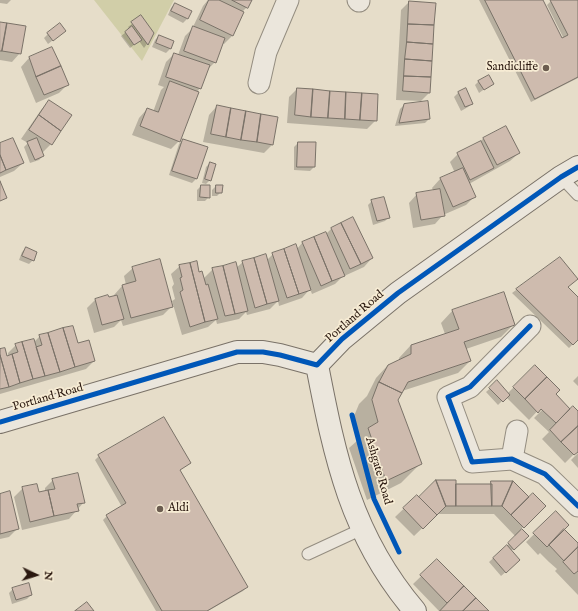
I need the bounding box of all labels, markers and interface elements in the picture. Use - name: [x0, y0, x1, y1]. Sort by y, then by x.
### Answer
- place label: Sandicliffe: [486, 61, 538, 75]
- marker: Sandicliffe: [541, 63, 551, 73]
- street label: Portland Road: [323, 288, 387, 346]
- street label: Portland Road: [11, 381, 85, 415]
- street label: Ashgate Road: [361, 435, 395, 507]
- place label: Aldi: [168, 502, 189, 516]
- marker: Aldi: [155, 504, 165, 514]
- north arrow: [16, 555, 56, 595]
- text: N: [41, 571, 55, 581]

